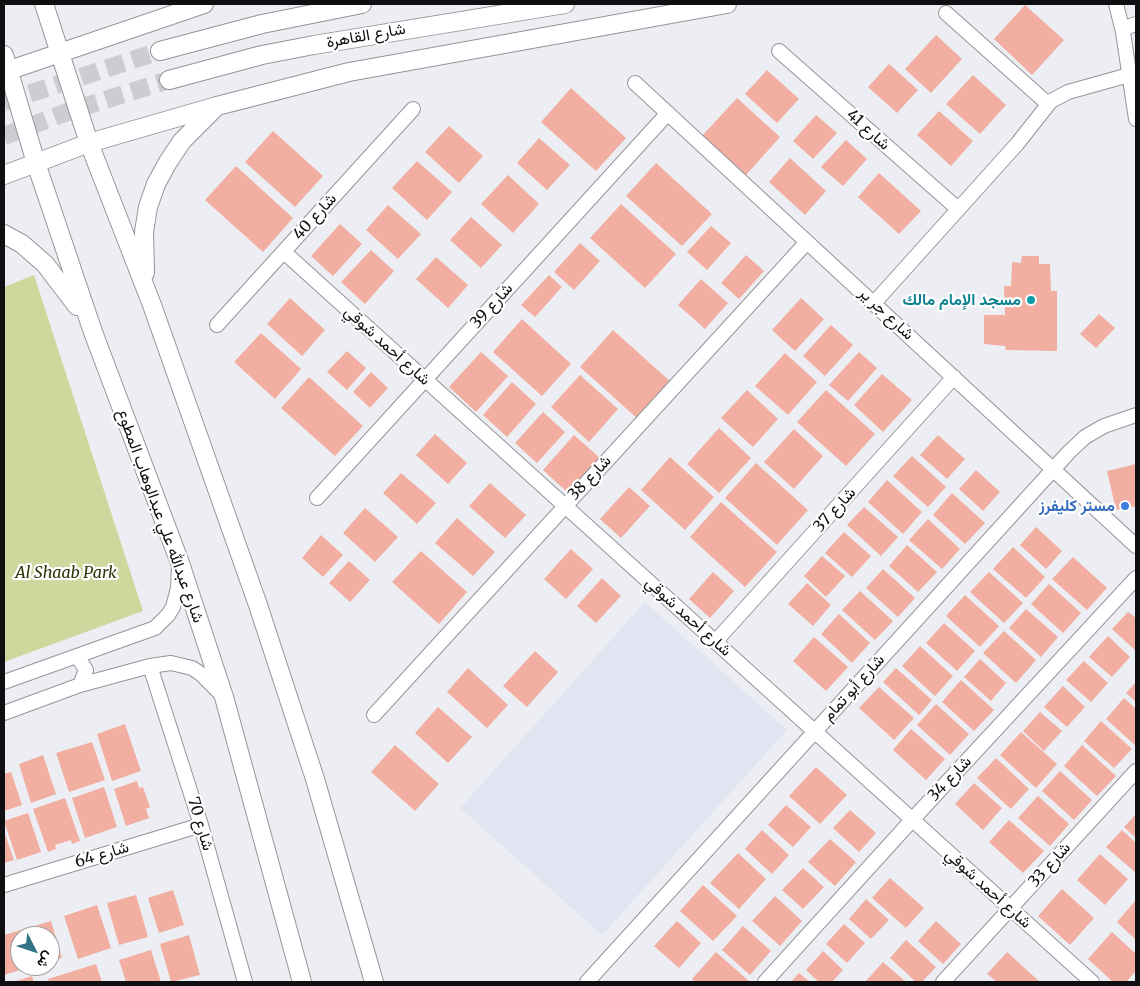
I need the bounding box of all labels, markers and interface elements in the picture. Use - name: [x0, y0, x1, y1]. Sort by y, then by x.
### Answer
- street label: شارع القاهرة: [325, 20, 407, 52]
- street label: شارع 41: [842, 105, 894, 155]
- street label: شارع 40: [289, 190, 341, 244]
- street label: شارع 39: [467, 279, 517, 333]
- street label: شارع جر ير: [854, 284, 918, 344]
- place label: مسجد الإمام مالك: [903, 290, 1021, 310]
- marker: مسجد الإمام مالك: [1025, 294, 1037, 306]
- street label: شارع أحمد شوقي: [340, 302, 434, 390]
- street label: شارع عبدالله علي عبدالوهاب المطوع: [112, 406, 208, 626]
- street label: شارع 38: [564, 452, 616, 504]
- street label: شارع 37: [810, 484, 860, 536]
- place label: مستر كليفرز: [1039, 496, 1115, 516]
- marker: مستر كليفرز: [1119, 500, 1131, 512]
- park label: Al Shaab Park: [15, 563, 117, 583]
- street label: شارع أحمد شوقي: [641, 573, 735, 661]
- street label: شارع أبو تمام: [819, 651, 889, 725]
- street label: شارع 34: [924, 752, 976, 806]
- street label: شارع 70: [183, 795, 217, 853]
- street label: شارع 64: [73, 838, 131, 872]
- street label: شارع 33: [1025, 839, 1075, 891]
- street label: شارع أحمد شوقي: [941, 845, 1035, 933]
- north arrow: [10, 926, 60, 976]
- text: ش: [33, 948, 58, 972]

